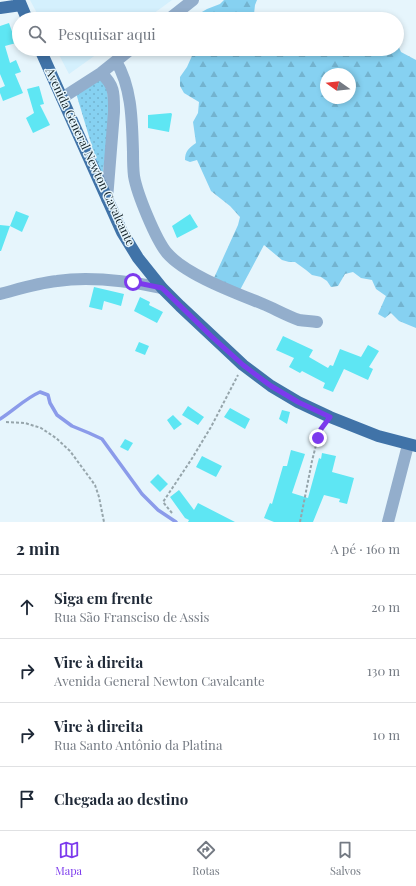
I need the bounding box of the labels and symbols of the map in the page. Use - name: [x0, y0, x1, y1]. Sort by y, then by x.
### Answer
- street label: Avenida General Newton Cavalcante: [42, 64, 139, 248]
- north arrow: [320, 68, 356, 104]
- route start: [124, 273, 142, 291]
- route end: [309, 429, 327, 447]

